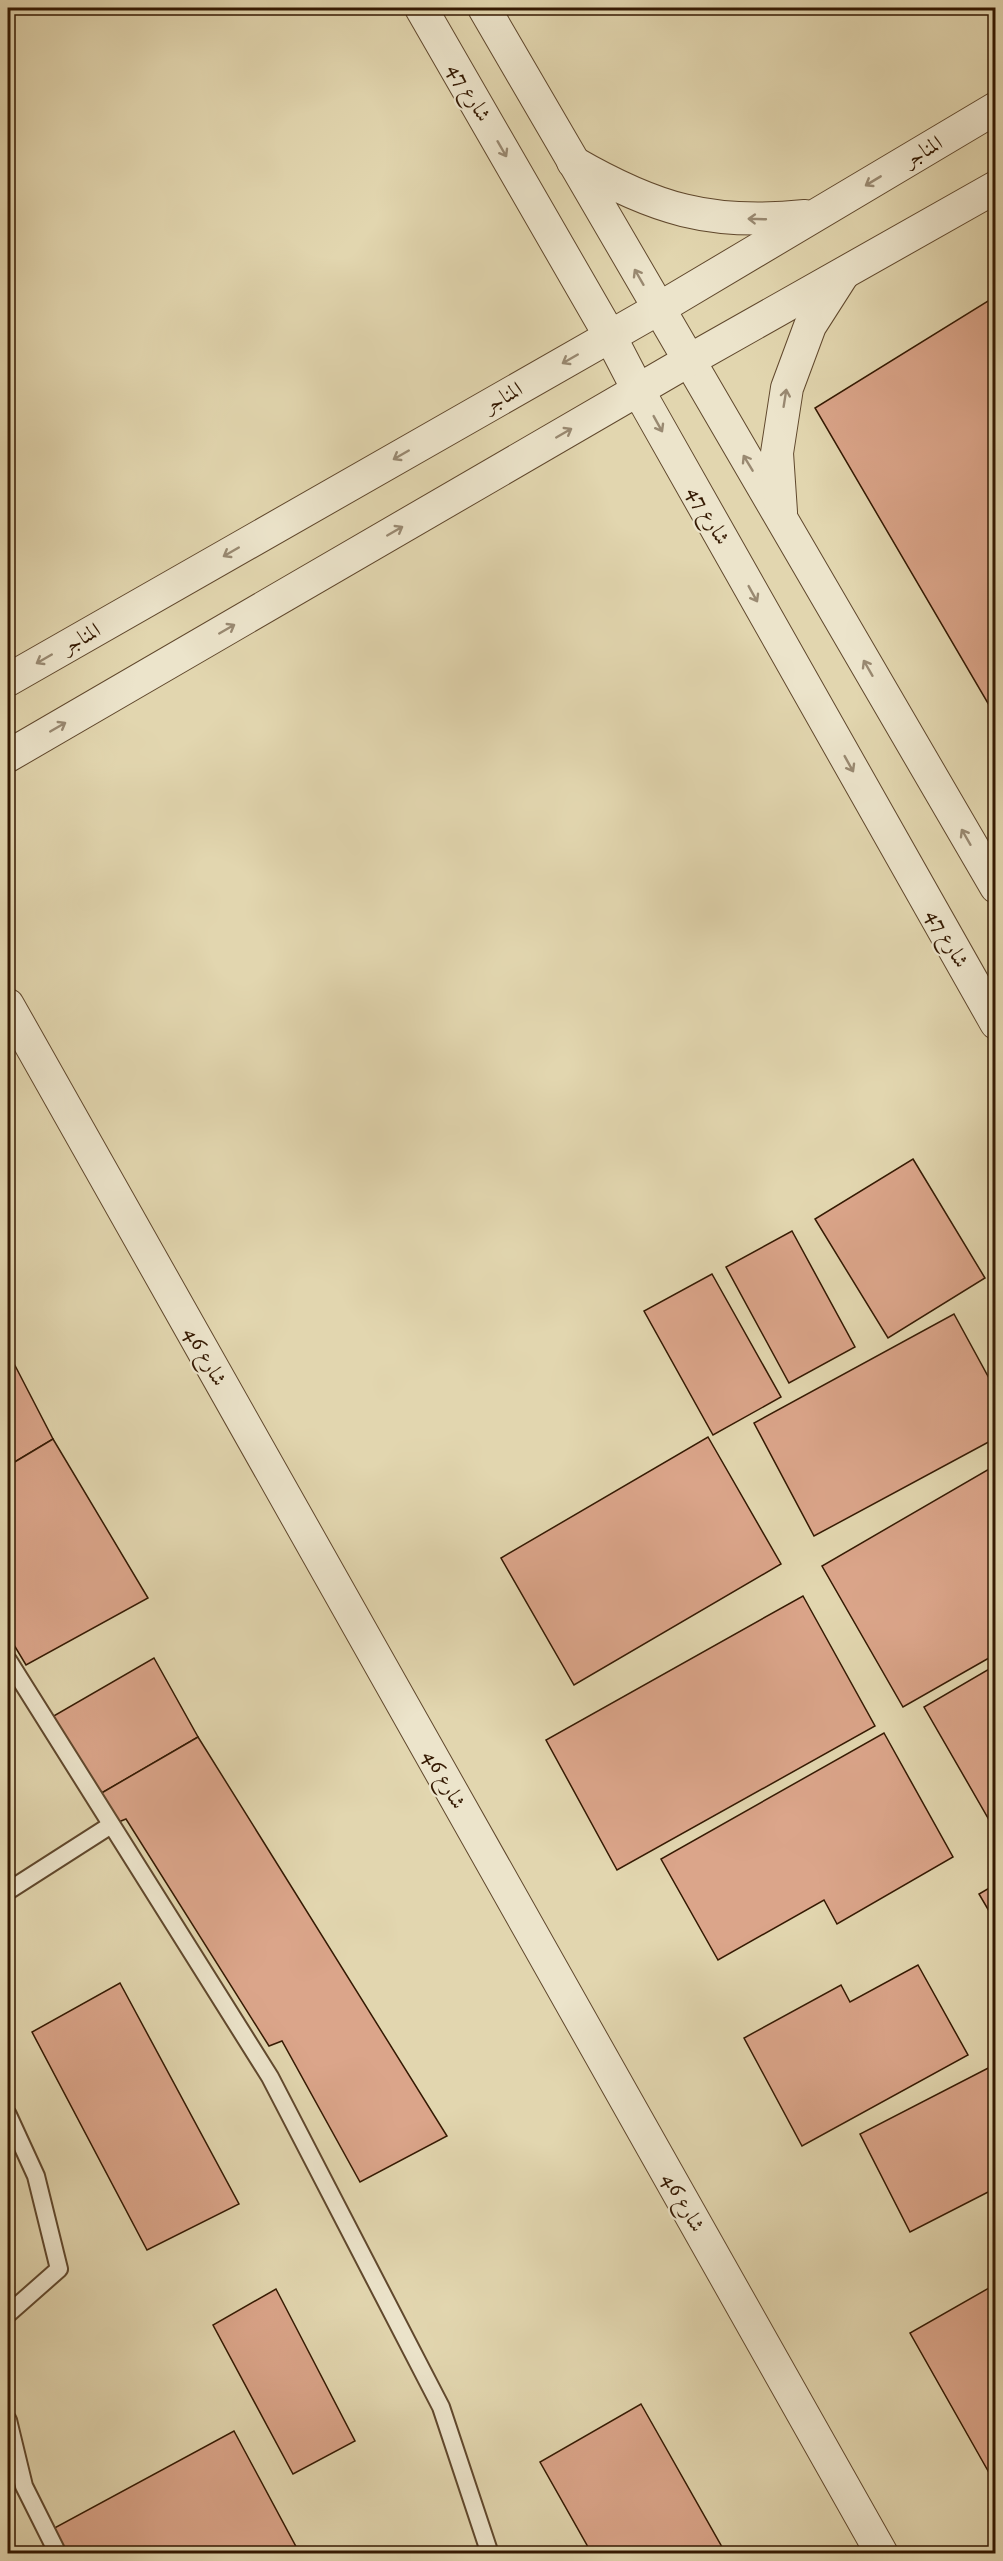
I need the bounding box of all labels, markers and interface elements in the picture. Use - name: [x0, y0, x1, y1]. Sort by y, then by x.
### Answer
- street label: شارع 47: [439, 59, 496, 128]
- street label: المناجر: [898, 130, 948, 174]
- one-way arrow: [497, 140, 509, 157]
- one-way arrow: [865, 175, 882, 187]
- one-way arrow: [747, 214, 767, 225]
- one-way arrow: [633, 269, 645, 286]
- one-way arrow: [562, 353, 579, 365]
- street label: المناجر: [478, 377, 527, 420]
- one-way arrow: [780, 388, 791, 408]
- one-way arrow: [652, 415, 664, 432]
- one-way arrow: [555, 427, 572, 439]
- one-way arrow: [393, 449, 410, 461]
- one-way arrow: [742, 455, 754, 472]
- street label: شارع 47: [678, 481, 735, 551]
- one-way arrow: [386, 525, 403, 537]
- one-way arrow: [223, 546, 240, 558]
- one-way arrow: [748, 585, 760, 602]
- street label: المناجر: [56, 618, 105, 661]
- one-way arrow: [218, 623, 235, 635]
- one-way arrow: [36, 653, 53, 665]
- one-way arrow: [862, 660, 874, 677]
- one-way arrow: [49, 720, 66, 732]
- one-way arrow: [843, 755, 855, 772]
- one-way arrow: [960, 829, 972, 846]
- street label: شارع 47: [917, 904, 974, 974]
- street label: شارع 46: [175, 1322, 232, 1393]
- street label: شارع 46: [414, 1745, 471, 1816]
- street label: شارع 46: [653, 2168, 710, 2239]

